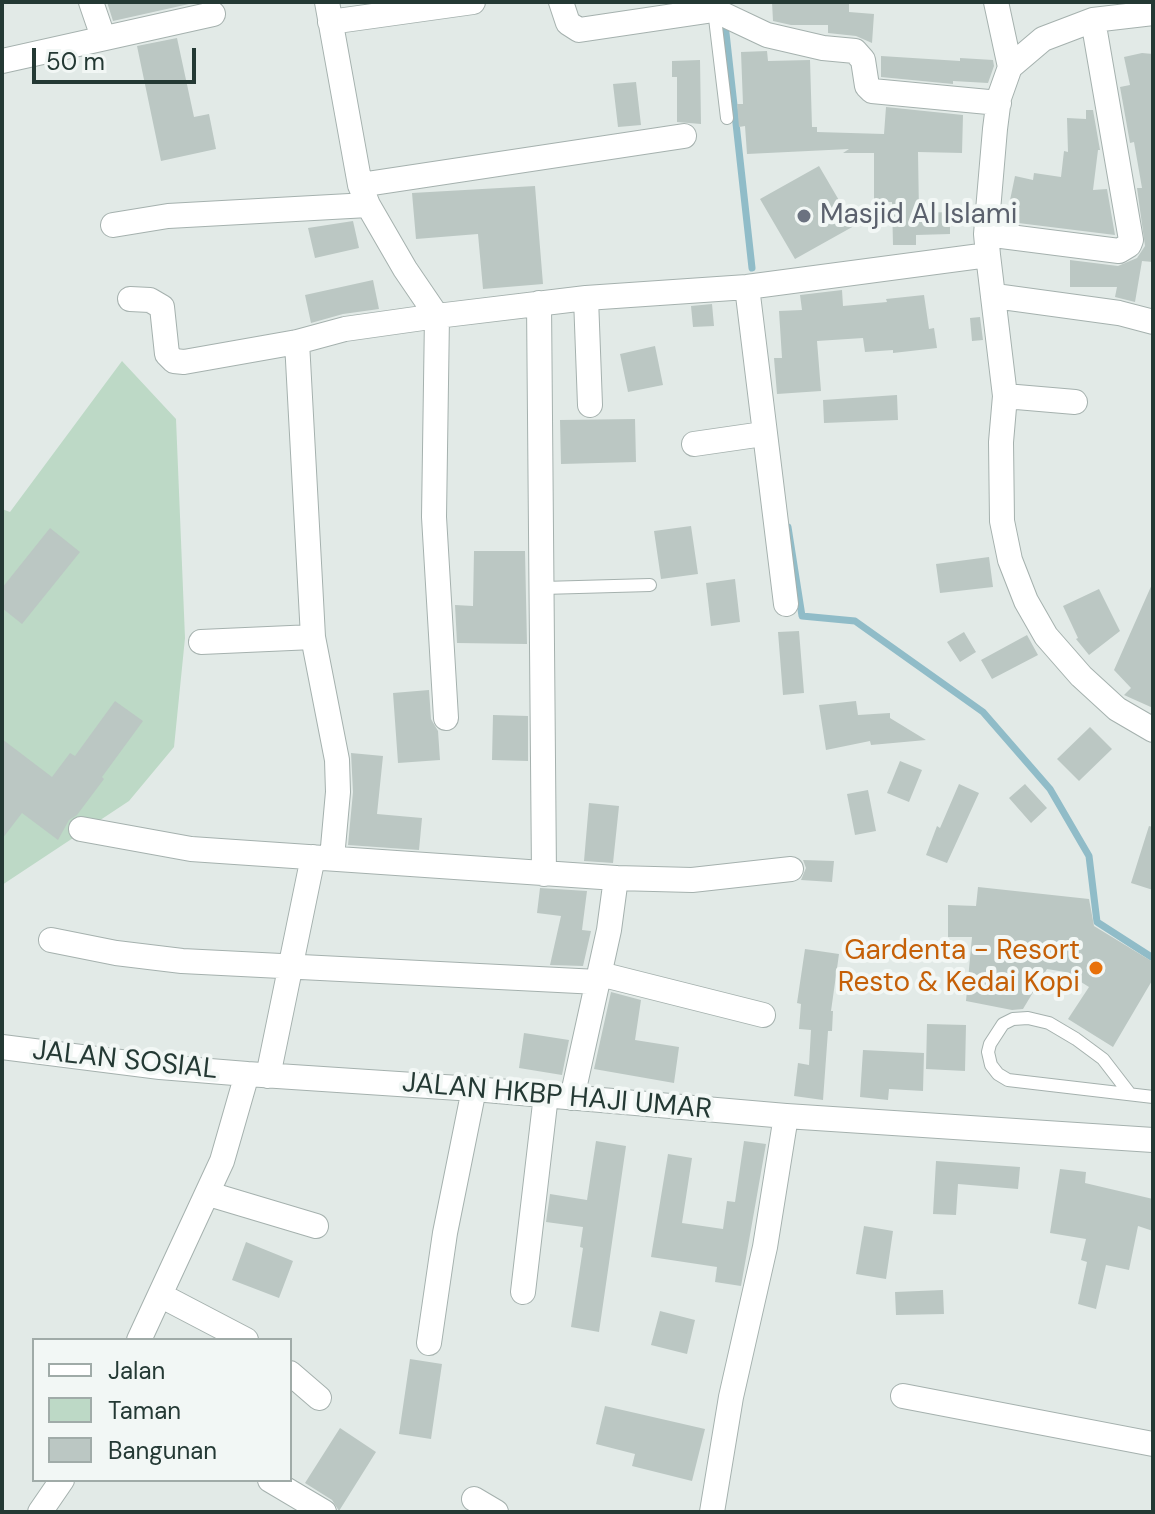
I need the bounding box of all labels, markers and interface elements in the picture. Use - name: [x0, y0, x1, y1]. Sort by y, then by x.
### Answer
- scale bar: [36, 32, 200, 82]
- text: 50 m: [46, 46, 105, 77]
- place label: Masjid Al Islami: [820, 199, 1017, 233]
- marker: Masjid Al Islami: [795, 207, 813, 225]
- place label: Gardenta - Resort Resto & Kedai Kopi: [838, 935, 1080, 1001]
- marker: Gardenta - Resort Resto & Kedai Kopi: [1087, 959, 1105, 977]
- street label: JALAN SOSIAL: [31, 1035, 219, 1087]
- street label: JALAN HKBP HAJI UMAR: [401, 1067, 713, 1127]
- legend: [32, 1338, 292, 1482]
- text: Jalan: [108, 1355, 165, 1386]
- text: Taman: [108, 1395, 181, 1426]
- text: Bangunan: [108, 1435, 217, 1466]

